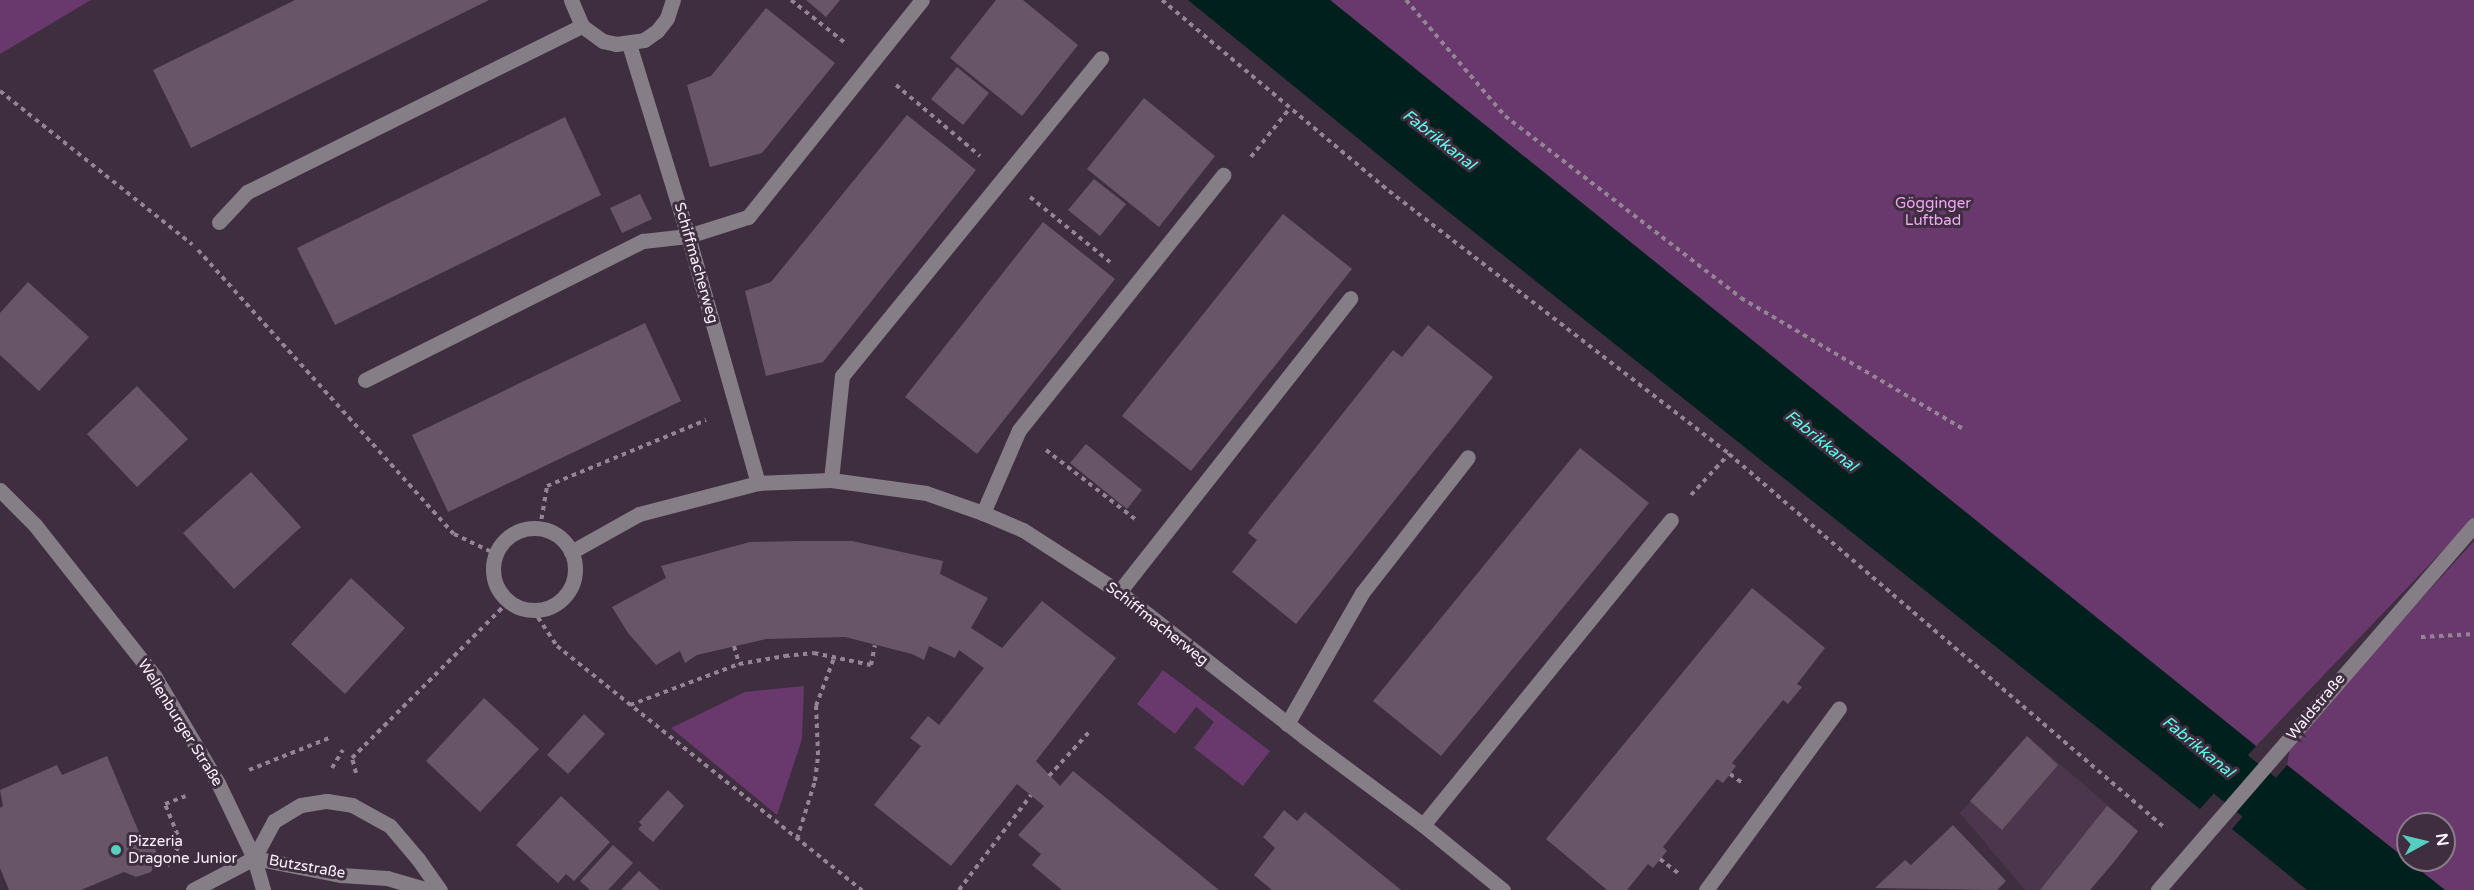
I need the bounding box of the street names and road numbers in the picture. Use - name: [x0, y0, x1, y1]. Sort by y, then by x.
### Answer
- street label: Schiffmacherweg: [670, 200, 722, 326]
- street label: Schiffmacherweg: [1102, 578, 1212, 670]
- street label: Wellenburger Straße: [134, 656, 226, 790]
- street label: Waldstraße: [2283, 670, 2349, 744]
- street label: Butzstraße: [267, 851, 347, 883]

